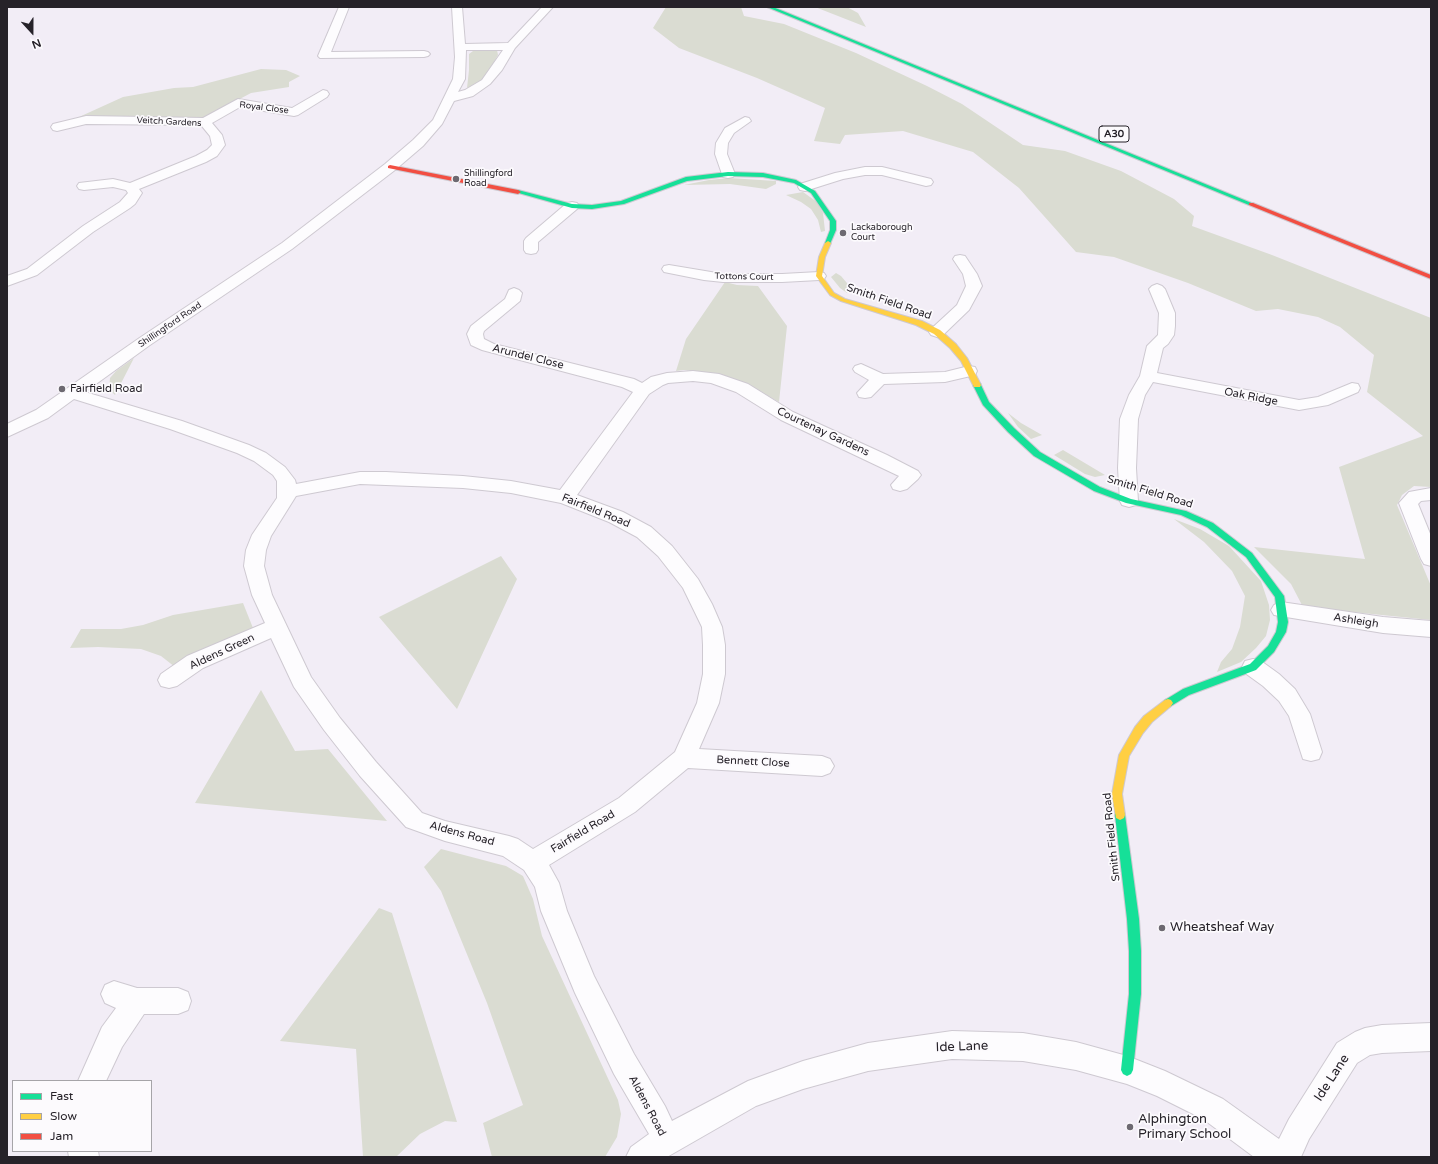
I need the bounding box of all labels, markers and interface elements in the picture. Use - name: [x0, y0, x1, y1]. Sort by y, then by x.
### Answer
- north arrow: [12, 12, 52, 52]
- text: N: [30, 36, 43, 51]
- street label: Royal Close: [239, 100, 289, 116]
- street label: Veitch Gardens: [136, 115, 202, 129]
- road number: A30: [1099, 126, 1129, 142]
- place label: Shillingford Road: [464, 169, 513, 190]
- marker: Shillingford Road: [451, 174, 461, 184]
- place label: Lackaborough Court: [851, 223, 912, 244]
- marker: Lackaborough Court: [838, 228, 848, 238]
- street label: Tottons Court: [715, 271, 773, 283]
- street label: Smith Field Road: [845, 281, 933, 323]
- street label: Shillingford Road: [136, 300, 204, 350]
- street label: Arundel Close: [491, 342, 565, 372]
- place label: Fairfield Road: [70, 382, 142, 396]
- marker: Fairfield Road: [57, 384, 67, 394]
- street label: Oak Ridge: [1223, 385, 1279, 409]
- street label: Courtenay Gardens: [775, 405, 871, 459]
- street label: Smith Field Road: [1106, 473, 1194, 511]
- street label: Fairfield Road: [560, 491, 632, 531]
- street label: Ashleigh: [1332, 611, 1380, 631]
- street label: Aldens Green: [187, 631, 257, 673]
- street label: Bennett Close: [716, 753, 790, 771]
- street label: Smith Field Road: [1101, 792, 1123, 882]
- street label: Fairfield Road: [549, 808, 617, 856]
- street label: Aldens Road: [428, 819, 496, 849]
- place label: Wheatsheaf Way: [1170, 920, 1274, 936]
- marker: Wheatsheaf Way: [1157, 923, 1167, 933]
- street label: Ide Lane: [935, 1038, 989, 1056]
- street label: Ide Lane: [1311, 1052, 1353, 1104]
- street label: Aldens Road: [626, 1074, 668, 1138]
- legend: [12, 1080, 152, 1152]
- text: Fast: [50, 1089, 73, 1103]
- text: Slow: [50, 1109, 77, 1123]
- place label: Alphington Primary School: [1138, 1112, 1231, 1143]
- marker: Alphington Primary School: [1125, 1122, 1135, 1132]
- text: Jam: [50, 1129, 73, 1143]

